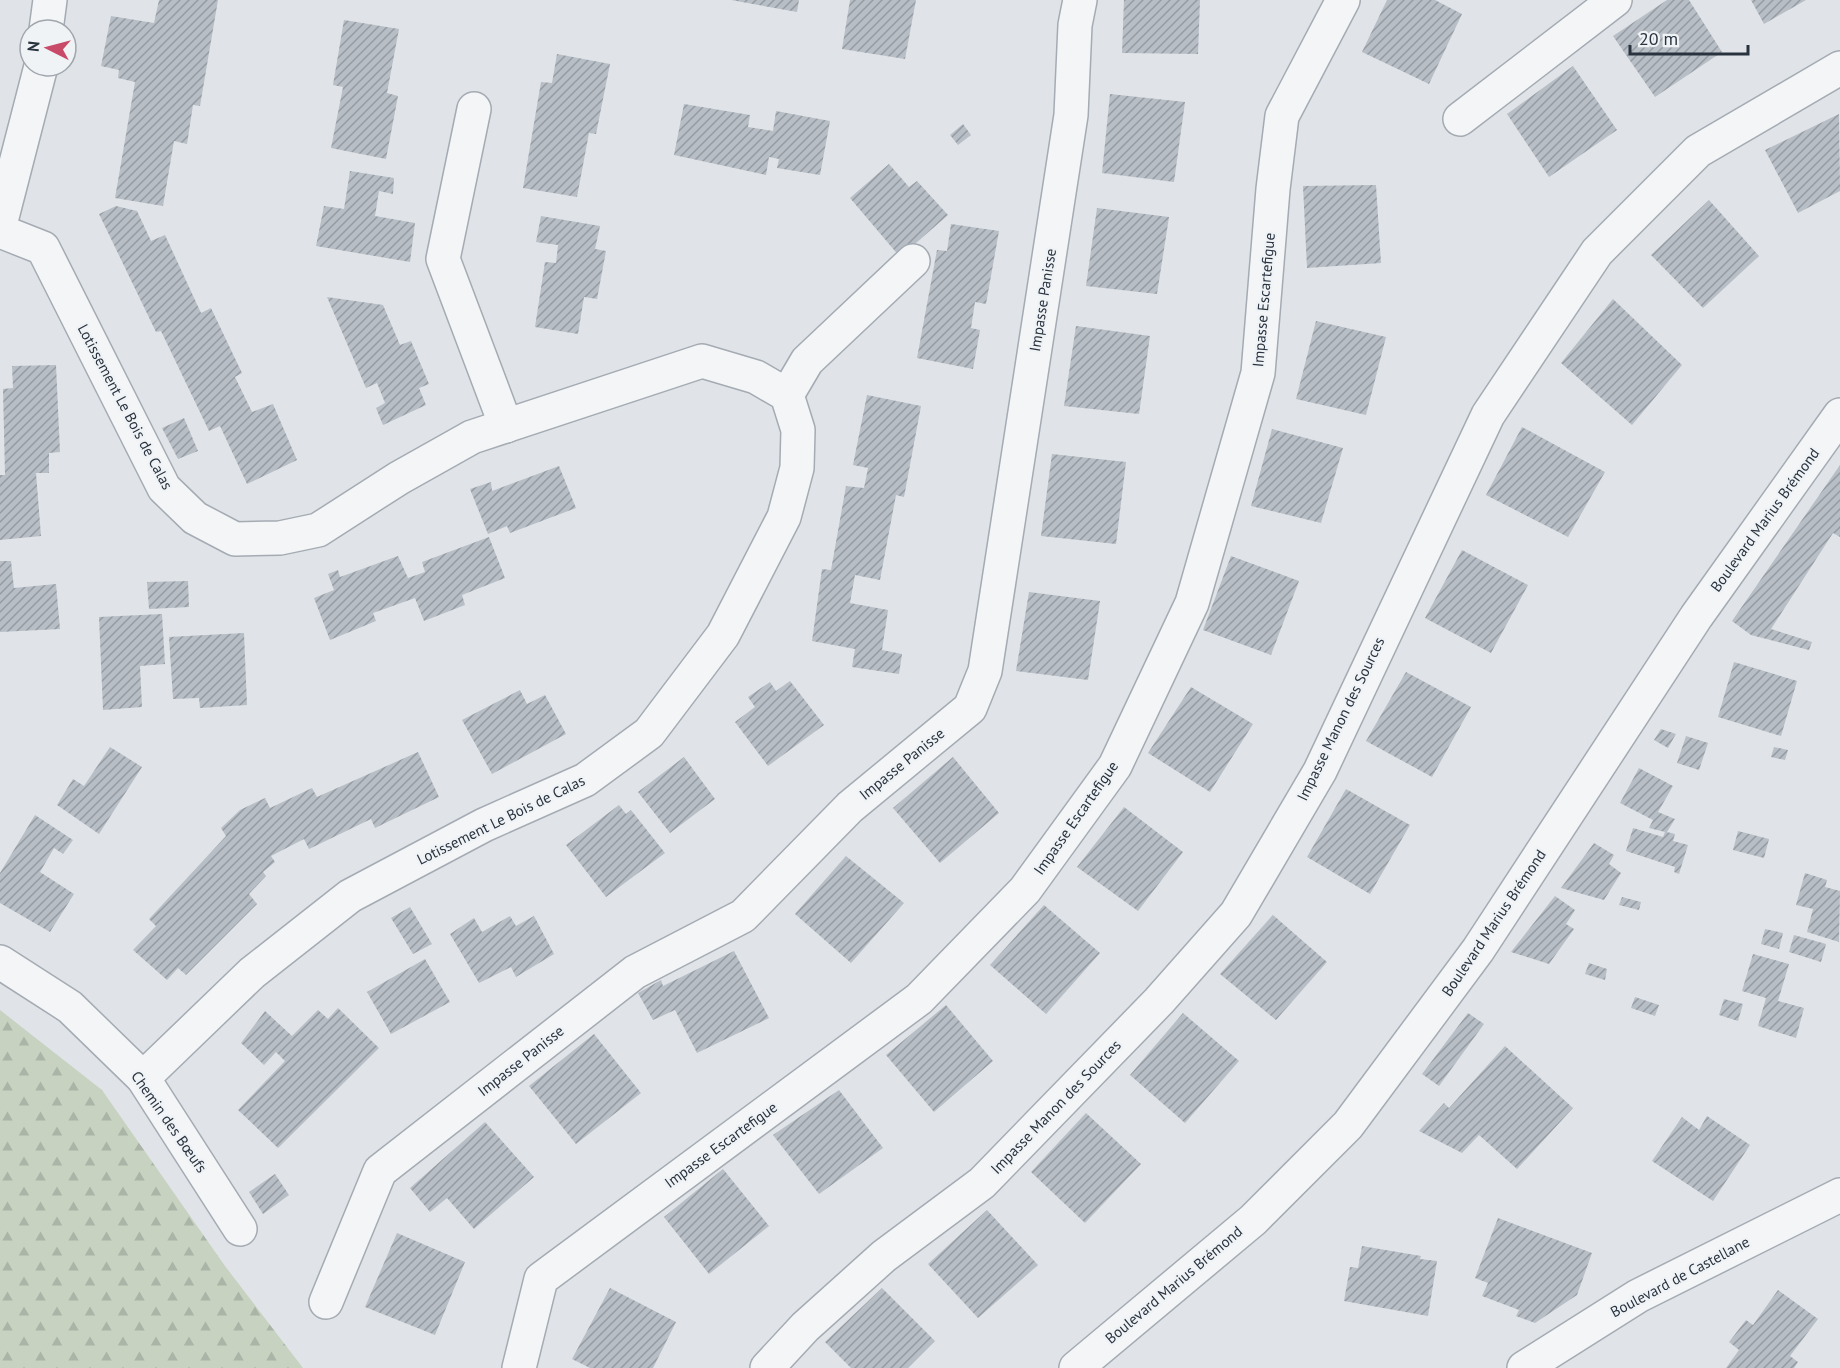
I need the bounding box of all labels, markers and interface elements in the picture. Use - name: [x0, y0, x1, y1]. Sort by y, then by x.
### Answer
- north arrow: [18, 18, 78, 78]
- scale bar: [1630, 18, 1748, 56]
- text: 20 m: [1639, 27, 1678, 50]
- text: N: [23, 40, 44, 53]
- street label: Impasse Escartefigue: [1248, 232, 1279, 368]
- street label: Impasse Panisse: [1025, 247, 1060, 353]
- street label: Lotissement Le Bois de Calas: [74, 321, 177, 493]
- street label: Boulevard Marius Brémond: [1706, 444, 1823, 595]
- street label: Impasse Manon des Sources: [1293, 634, 1388, 804]
- street label: Impasse Panisse: [855, 723, 948, 804]
- street label: Impasse Escartefigue: [1029, 757, 1122, 878]
- street label: Lotissement Le Bois de Calas: [414, 771, 588, 869]
- street label: Boulevard Marius Brémond: [1437, 846, 1550, 1000]
- street label: Impasse Panisse: [474, 1021, 568, 1100]
- street label: Impasse Manon des Sources: [986, 1035, 1125, 1178]
- street label: Chemin des Bœufs: [127, 1067, 212, 1176]
- street label: Impasse Escartefigue: [661, 1097, 781, 1192]
- street label: Boulevard Marius Brémond: [1101, 1222, 1246, 1348]
- street label: Boulevard de Castellane: [1607, 1232, 1753, 1321]

